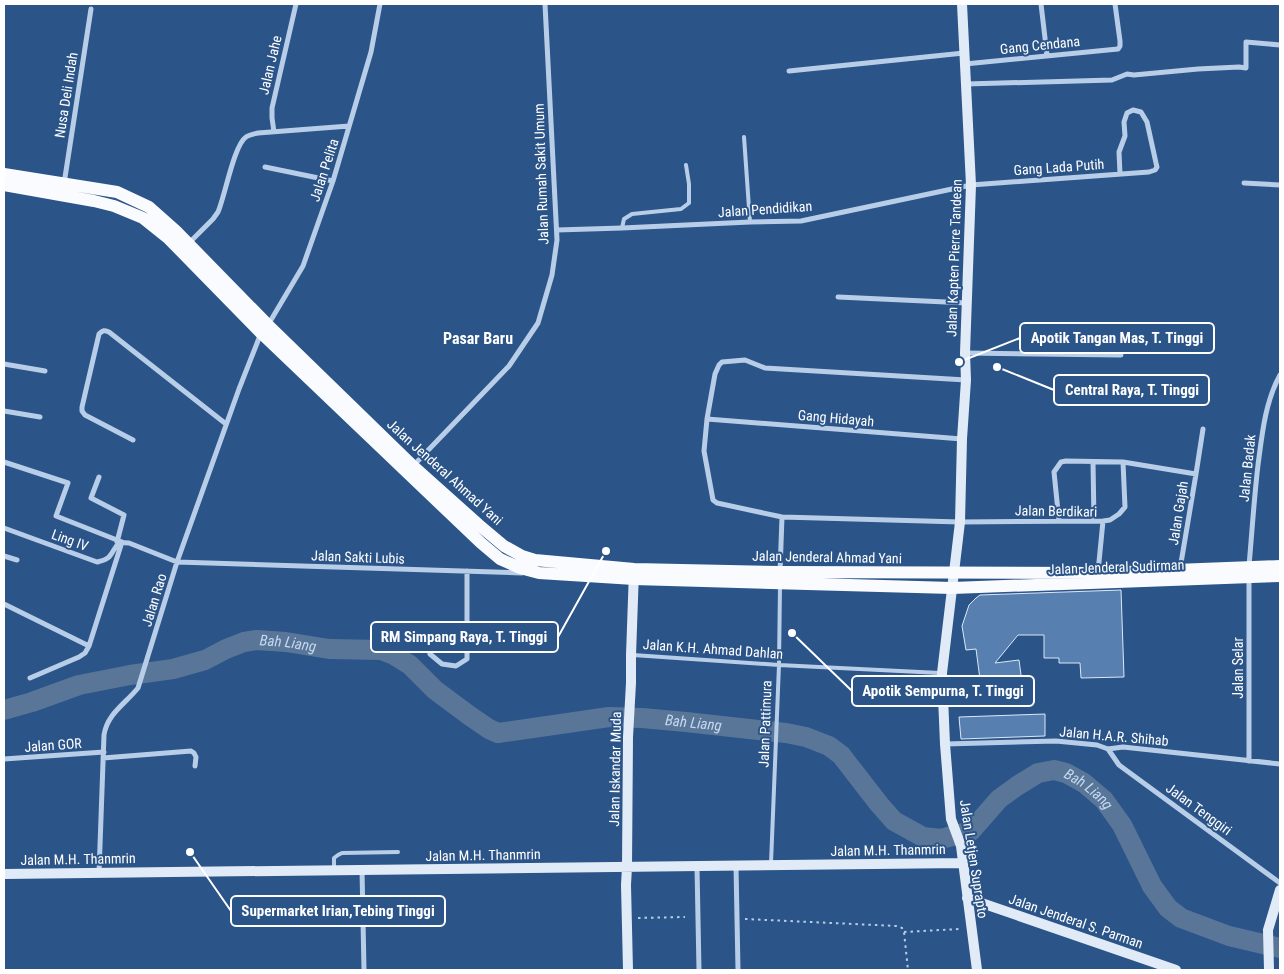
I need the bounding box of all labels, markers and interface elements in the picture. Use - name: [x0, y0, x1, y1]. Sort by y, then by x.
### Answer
- street label: Jalan Jahe: [255, 33, 285, 96]
- street label: Gang Cendana: [999, 33, 1081, 57]
- street label: Nusa Deli Indah: [51, 51, 81, 139]
- street label: Jalan Rumah Sakit Umum: [531, 103, 551, 245]
- street label: Jalan Pelita: [306, 137, 342, 203]
- street label: Gang Lada Putih: [1013, 156, 1105, 178]
- street label: Jalan Kapten Pierre Tandean: [943, 179, 965, 337]
- street label: Jalan Pendidikan: [717, 198, 813, 220]
- callout: Apotik Tangan Mas, T. Tinggi: [1020, 323, 1214, 353]
- district label: Pasar Baru: [443, 329, 513, 348]
- text: Apotik Tangan Mas, T. Tinggi: [1031, 329, 1203, 347]
- callout: Central Raya, T. Tinggi: [1054, 375, 1209, 405]
- text: Central Raya, T. Tinggi: [1065, 381, 1199, 399]
- street label: Gang Hidayah: [797, 407, 875, 429]
- street label: Jalan Jenderal Ahmad Yani: [384, 416, 506, 528]
- street label: Jalan Badak: [1236, 433, 1259, 503]
- street label: Jalan Gajah: [1165, 480, 1191, 546]
- street label: Jalan Berdikari: [1015, 502, 1097, 520]
- street label: Ling IV: [49, 526, 91, 554]
- street label: Jalan Sakti Lubis: [311, 547, 405, 567]
- street label: Jalan Jenderal Ahmad Yani: [752, 548, 902, 566]
- street label: Jalan Jenderal Sudirman: [1047, 557, 1185, 577]
- street label: Jalan Rao: [138, 572, 170, 628]
- callout: RM Simpang Raya, T. Tinggi: [371, 622, 558, 652]
- text: RM Simpang Raya, T. Tinggi: [381, 628, 547, 646]
- water label: Bah Liang: [259, 631, 318, 656]
- street label: Jalan K.H. Ahmad Dahlan: [642, 636, 784, 662]
- street label: Jalan Selar: [1230, 637, 1246, 699]
- callout: Apotik Sempurna, T. Tinggi: [852, 676, 1034, 706]
- street label: Jalan Pattimura: [755, 680, 775, 768]
- text: Apotik Sempurna, T. Tinggi: [862, 682, 1024, 700]
- street label: Jalan Iskandar Muda: [606, 711, 624, 827]
- water label: Bah Liang: [664, 711, 723, 735]
- street label: Jalan H.A.R. Shihab: [1059, 723, 1169, 749]
- street label: Jalan GOR: [24, 735, 83, 755]
- water label: Bah Liang: [1061, 765, 1117, 813]
- street label: Jalan Tenggiri: [1163, 780, 1235, 838]
- street label: Jalan Letjen Suprapto: [957, 798, 991, 920]
- street label: Jalan M.H. Thanmrin: [830, 841, 946, 859]
- street label: Jalan M.H. Thanmrin: [425, 846, 541, 864]
- street label: Jalan M.H. Thanmrin: [20, 850, 136, 868]
- street label: Jalan Jenderal S. Parman: [1007, 890, 1145, 952]
- callout: Supermarket Irian,Tebing Tinggi: [231, 896, 445, 926]
- text: Supermarket Irian,Tebing Tinggi: [241, 902, 435, 920]

